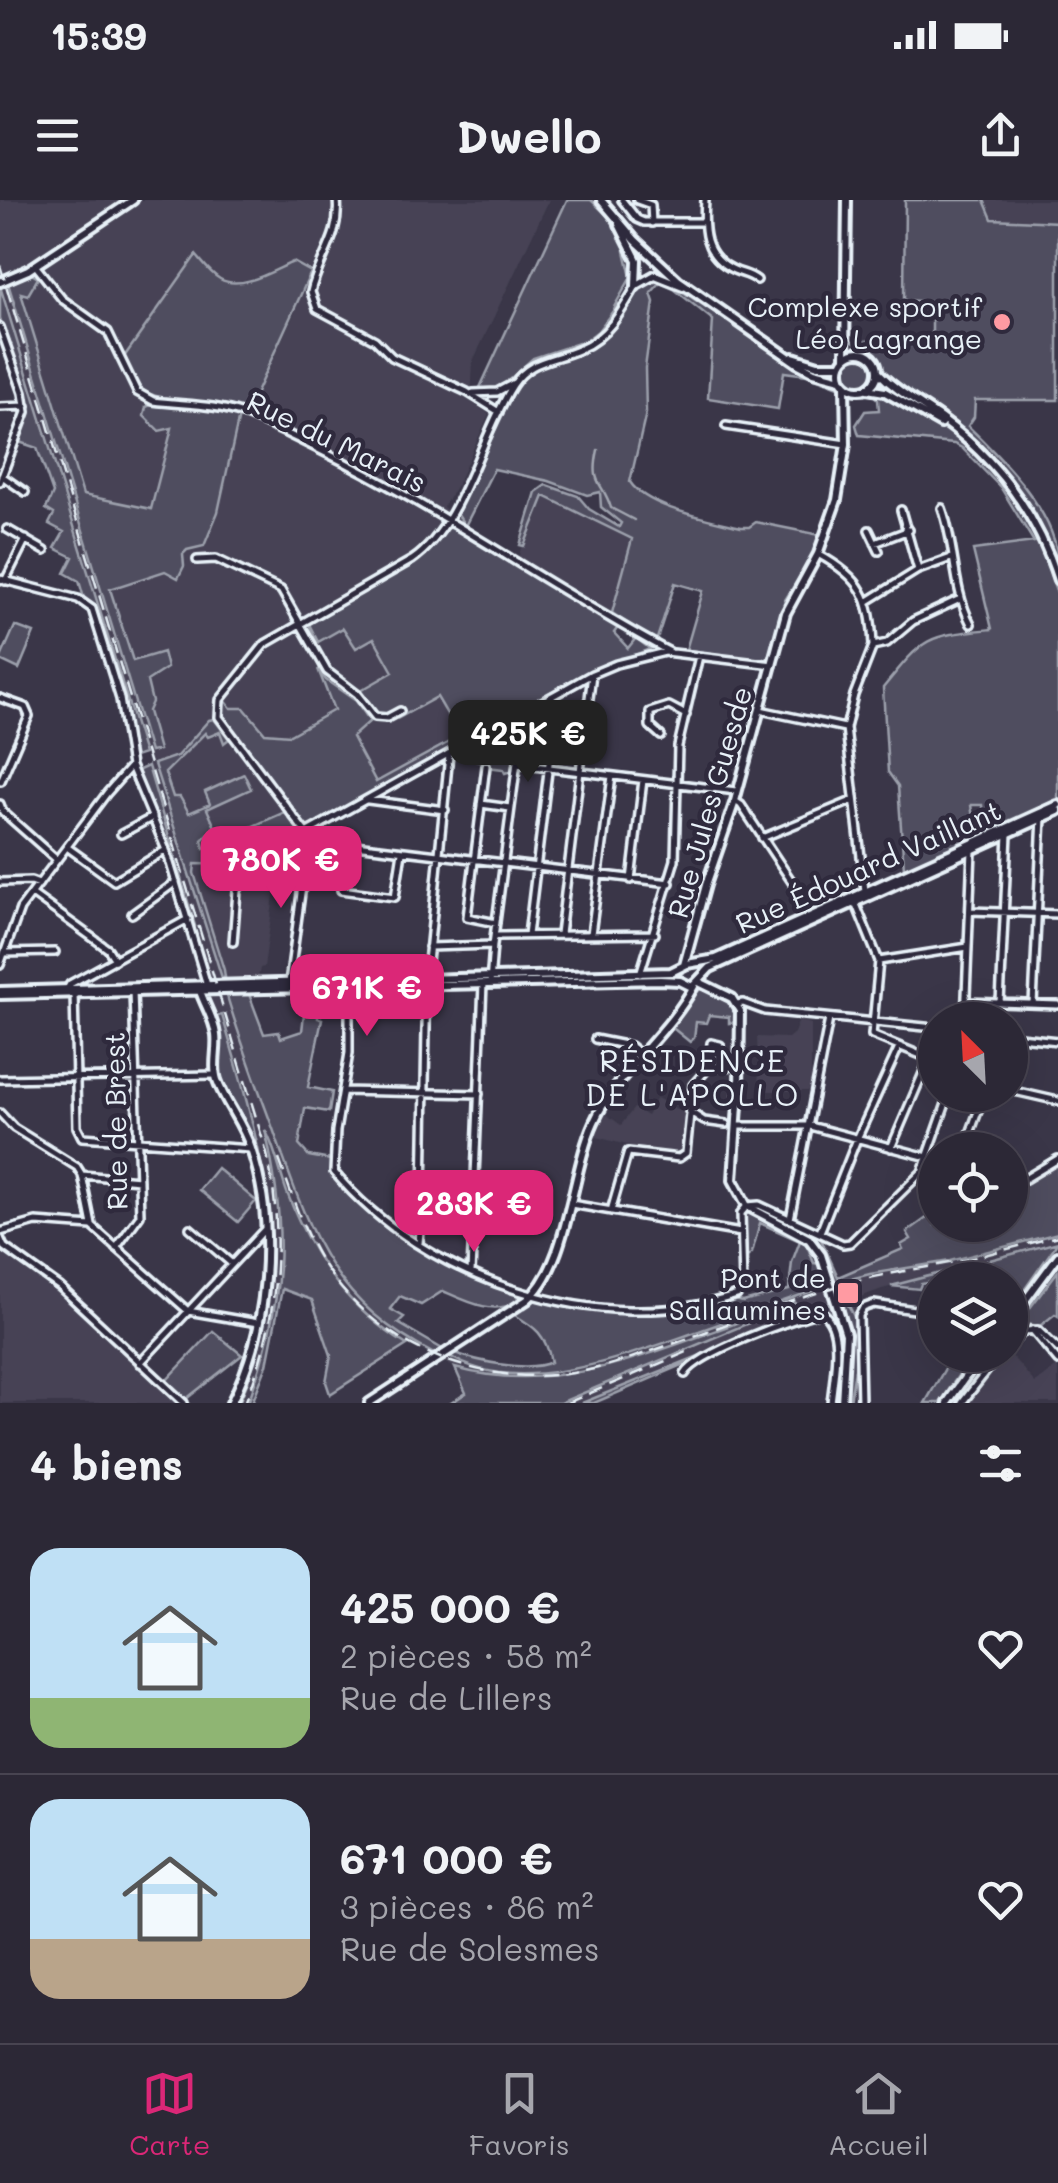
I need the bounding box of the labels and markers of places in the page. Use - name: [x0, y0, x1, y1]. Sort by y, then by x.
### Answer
- place label: Complexe sportif Léo Lagrange: [748, 288, 983, 356]
- marker: Complexe sportif Léo Lagrange: [991, 311, 1013, 333]
- pin: 425K €: [447, 700, 609, 785]
- pin: 780K €: [200, 826, 362, 911]
- pin: 671K €: [286, 954, 448, 1039]
- pin: 283K €: [393, 1170, 555, 1255]
- place label: Pont de Sallaumines: [669, 1259, 826, 1327]
- marker: Pont de Sallaumines: [835, 1280, 861, 1306]

